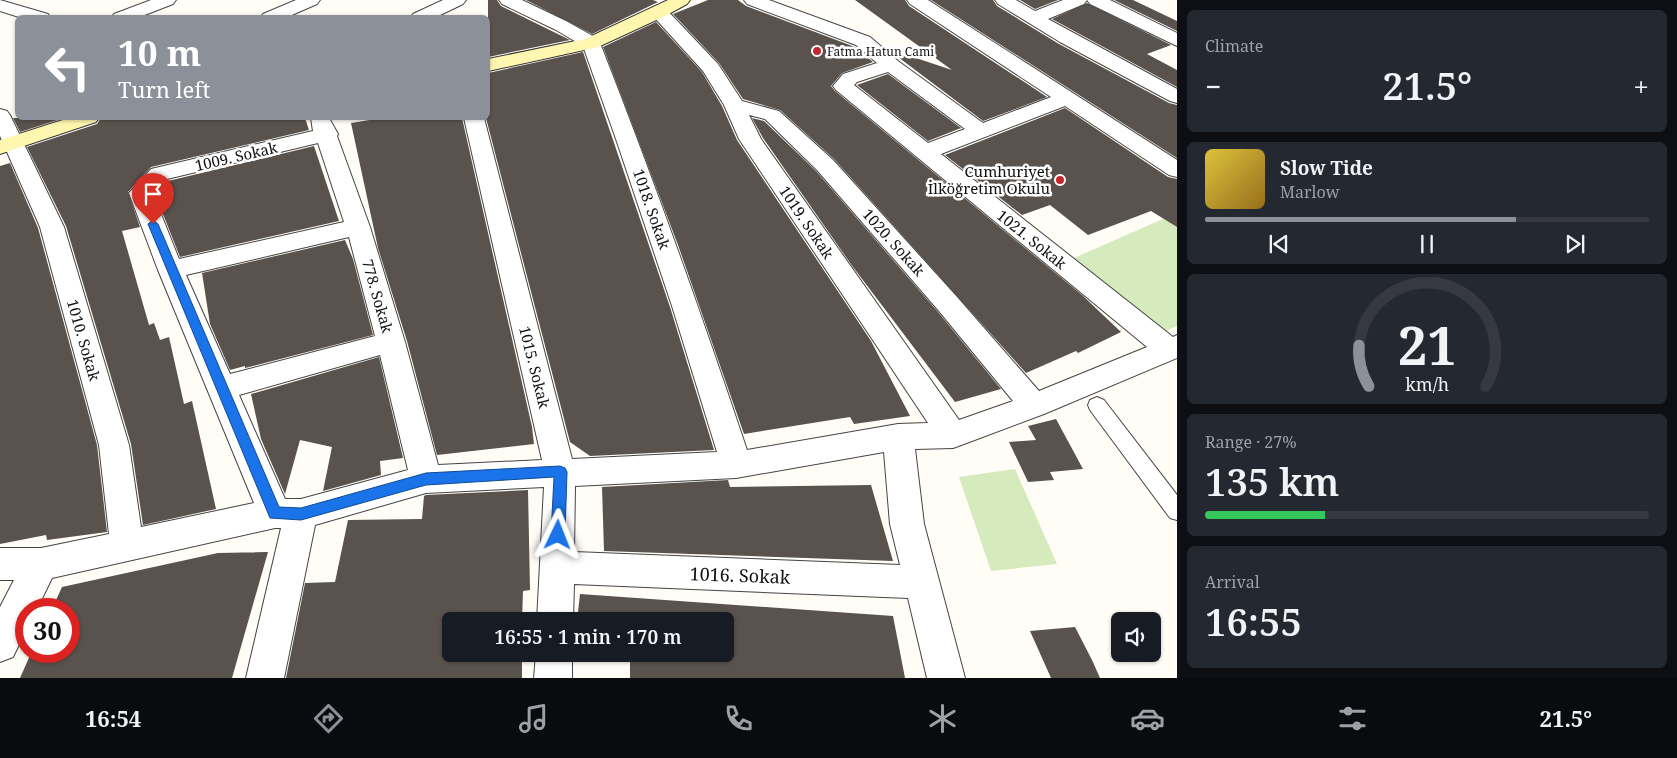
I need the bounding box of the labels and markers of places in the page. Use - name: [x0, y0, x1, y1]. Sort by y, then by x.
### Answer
- place label: Fatma Hatun Cami: [827, 43, 934, 60]
- marker: Fatma Hatun Cami: [811, 45, 823, 57]
- place label: Cumhuriyet İlköğretim Okulu: [928, 161, 1050, 198]
- pin: [132, 173, 174, 224]
- marker: Cumhuriyet İlköğretim Okulu: [1054, 174, 1066, 186]

